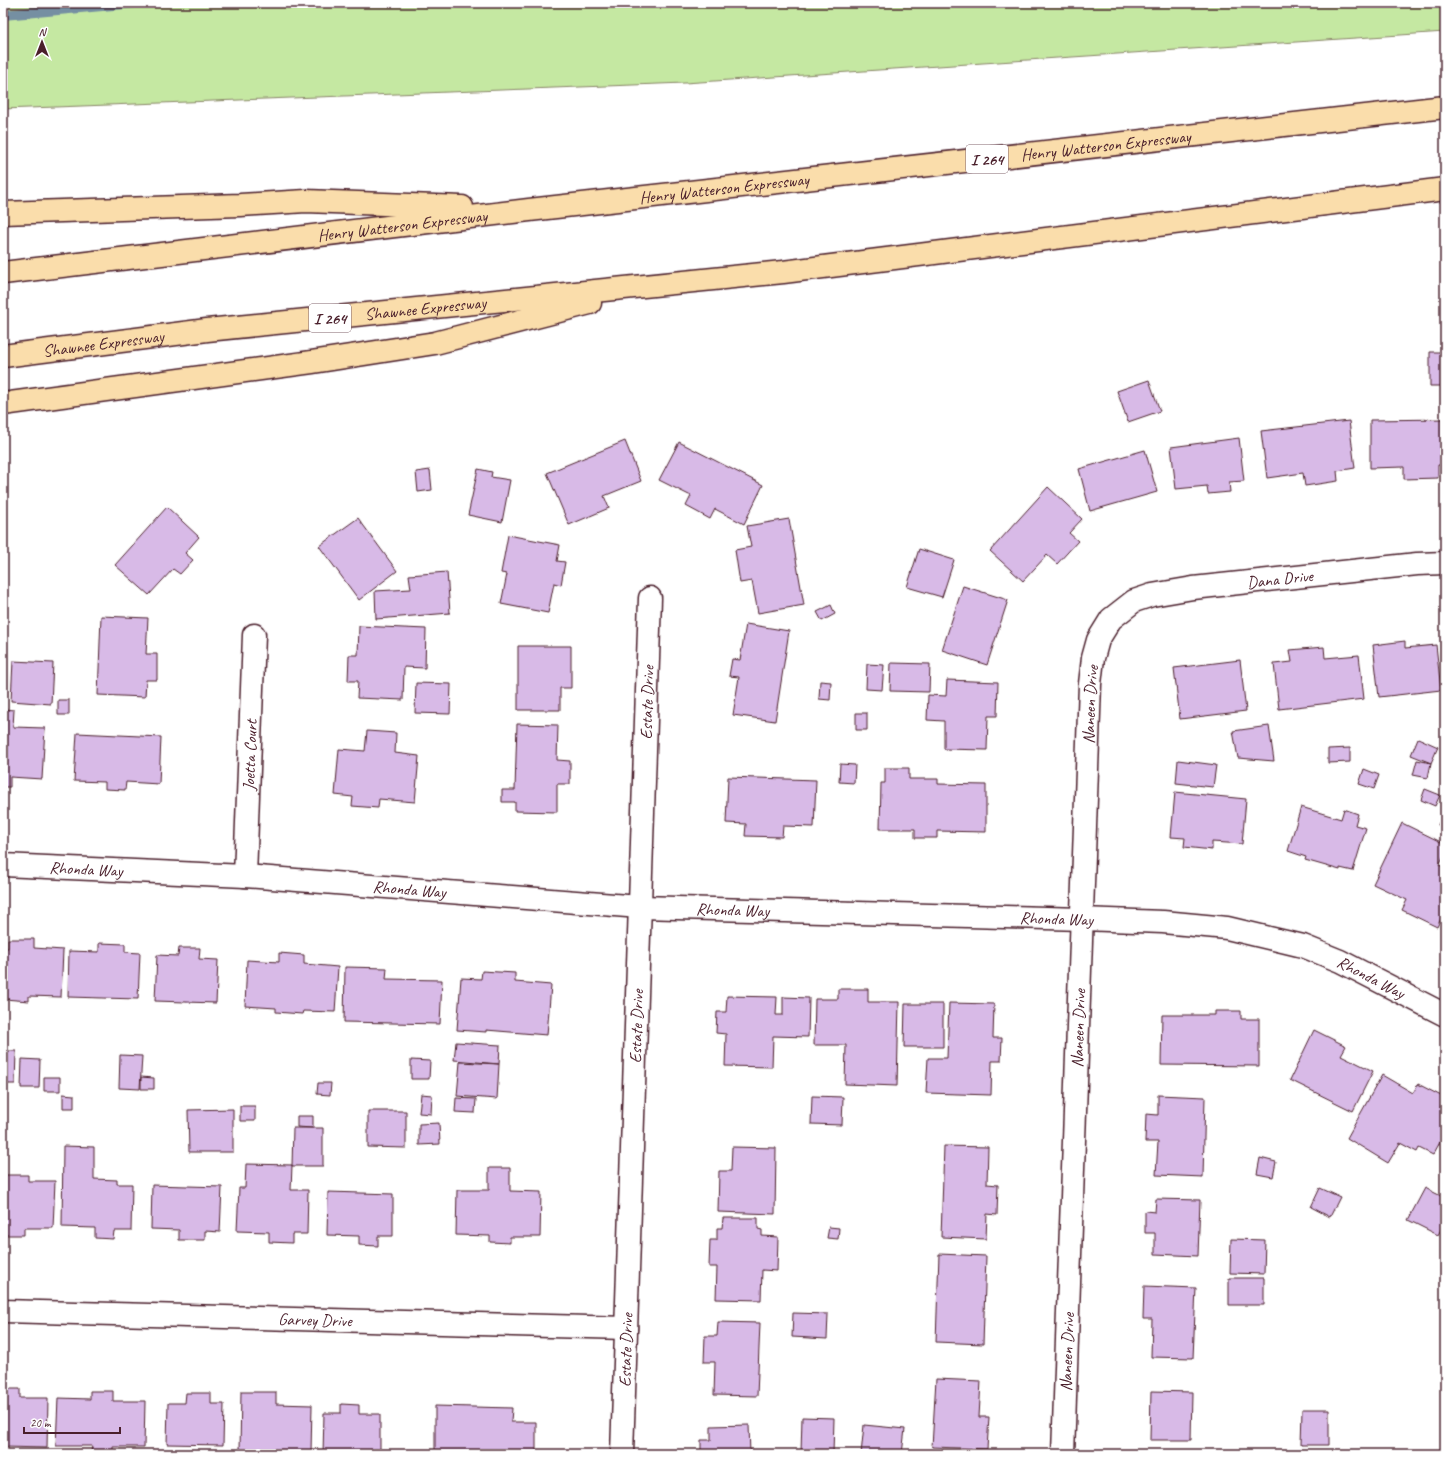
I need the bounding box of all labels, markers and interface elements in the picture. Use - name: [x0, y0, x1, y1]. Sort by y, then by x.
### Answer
- north arrow: [22, 22, 62, 62]
- text: N: [39, 25, 48, 39]
- street label: Henry Watterson Expressway: [1020, 126, 1193, 166]
- road number: I 264: [966, 145, 1008, 173]
- street label: Henry Watterson Expressway: [638, 168, 811, 209]
- street label: Henry Watterson Expressway: [316, 205, 489, 246]
- street label: Shawnee Expressway: [364, 292, 488, 325]
- road number: I 264: [309, 304, 351, 332]
- street label: Shawnee Expressway: [42, 325, 166, 362]
- street label: Dana Drive: [1246, 565, 1315, 593]
- street label: Naneen Drive: [1078, 663, 1103, 744]
- street label: Estate Drive: [635, 664, 659, 740]
- street label: Joetta Court: [238, 717, 262, 792]
- street label: Rhonda Way: [49, 857, 124, 881]
- street label: Rhonda Way: [372, 876, 448, 903]
- street label: Rhonda Way: [696, 899, 771, 922]
- street label: Rhonda Way: [1019, 907, 1095, 930]
- street label: Rhonda Way: [1333, 951, 1409, 1004]
- street label: Naneen Drive: [1067, 987, 1090, 1068]
- street label: Estate Drive: [625, 988, 648, 1063]
- street label: Garvey Drive: [278, 1309, 353, 1332]
- street label: Estate Drive: [614, 1311, 638, 1387]
- street label: Naneen Drive: [1055, 1311, 1079, 1392]
- scale bar: [24, 1409, 120, 1435]
- text: 20 m: [30, 1415, 52, 1431]

